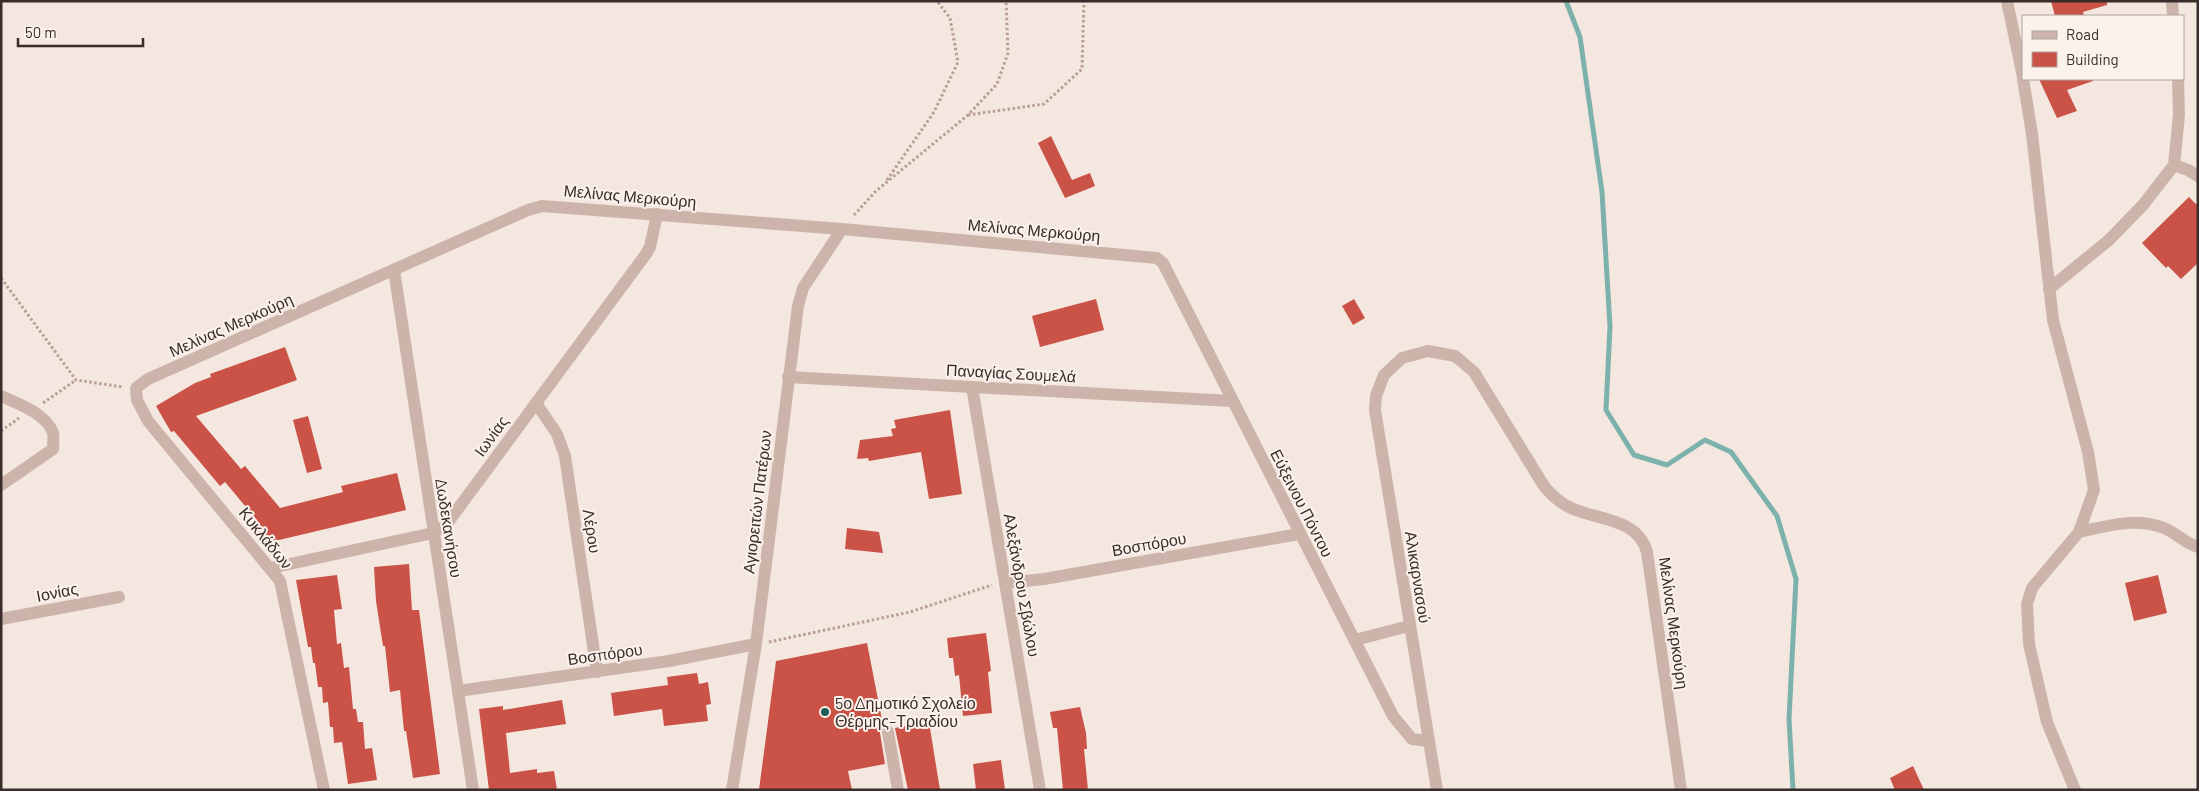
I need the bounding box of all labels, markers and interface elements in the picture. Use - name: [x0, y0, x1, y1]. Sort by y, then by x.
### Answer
- scale bar: [18, 15, 142, 47]
- legend: [2022, 15, 2184, 80]
- text: 50 m: [25, 23, 57, 41]
- text: Road: [2066, 25, 2099, 43]
- text: Building: [2066, 50, 2119, 68]
- street label: Μελίνας Μερκούρη: [563, 180, 697, 211]
- street label: Μελίνας Μερκούρη: [967, 214, 1101, 245]
- street label: Μελίνας Μερκούρη: [166, 289, 296, 360]
- street label: Παναγίας Σουμελά: [946, 360, 1077, 385]
- street label: Ιωνίας: [470, 412, 512, 460]
- street label: Αγιορειτών Πατέρων: [738, 429, 775, 575]
- street label: Εύξεινου Πόντου: [1266, 446, 1338, 560]
- street label: Δωδεκανήσου: [432, 477, 467, 579]
- street label: Κυκλάδων: [236, 503, 297, 572]
- street label: Λέρου: [580, 507, 605, 554]
- street label: Αλεξάνδρου Σβώλου: [1000, 512, 1044, 658]
- street label: Βοσπόρου: [1110, 528, 1188, 559]
- street label: Αλικαρνασού: [1402, 529, 1435, 624]
- street label: Μελίνας Μερκούρη: [1656, 556, 1693, 690]
- street label: Ιονίας: [35, 578, 80, 605]
- street label: Βοσπόρου: [566, 639, 644, 668]
- place label: 5ο Δημοτικό Σχολείο Θέρμης–Τριαδίου: [835, 693, 976, 730]
- marker: 5ο Δημοτικό Σχολείο Θέρμης–Τριαδίου: [819, 706, 831, 718]

